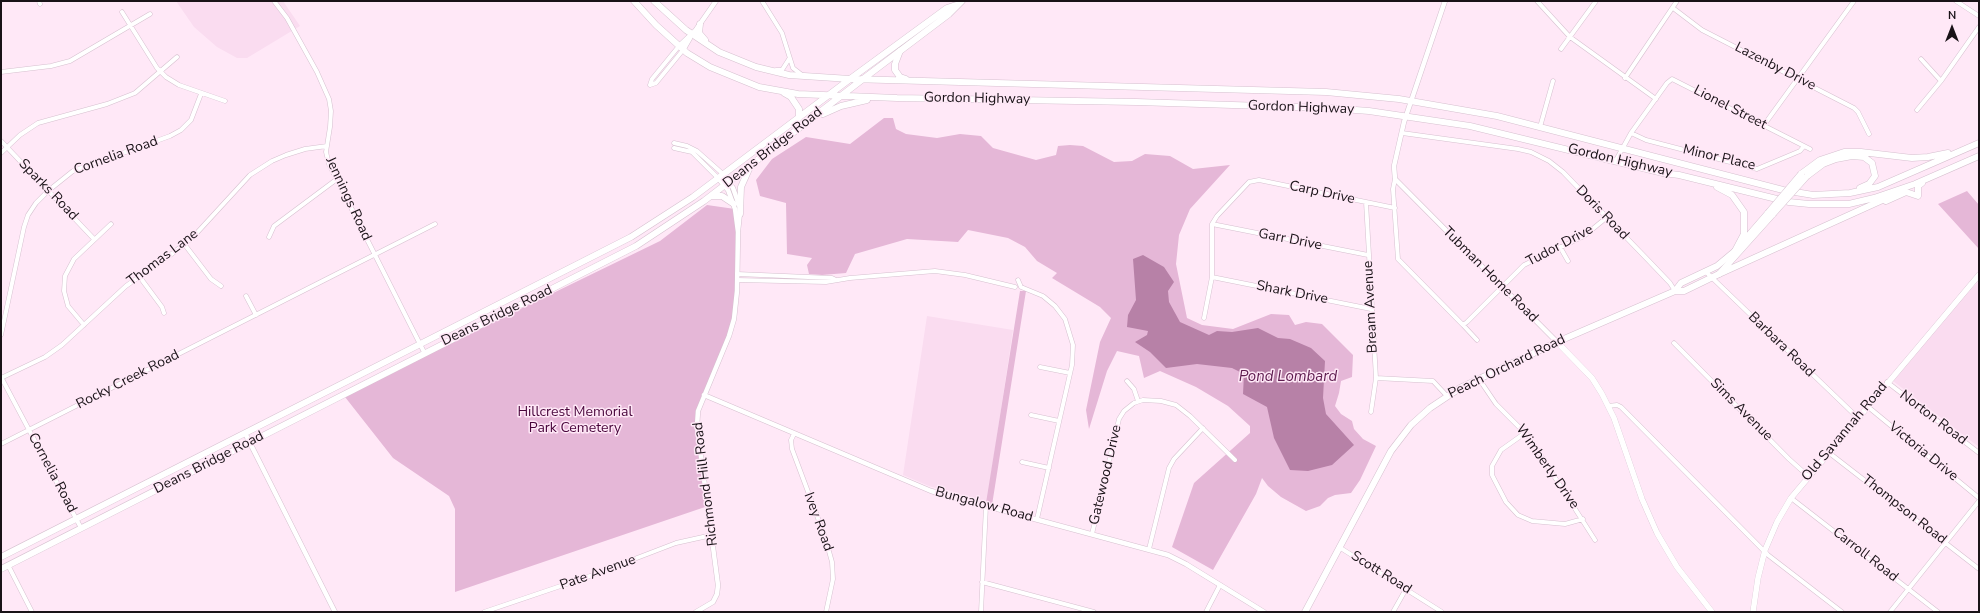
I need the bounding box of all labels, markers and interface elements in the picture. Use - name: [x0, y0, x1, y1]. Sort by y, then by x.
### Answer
- north arrow: [1932, 8, 1972, 48]
- text: N: [1948, 8, 1956, 23]
- street label: Lazenby Drive: [1732, 39, 1818, 95]
- street label: Lionel Street: [1691, 82, 1769, 134]
- street label: Gordon Highway: [924, 90, 1030, 108]
- street label: Gordon Highway: [1247, 98, 1355, 118]
- street label: Deans Bridge Road: [720, 104, 826, 192]
- street label: Cornelia Road: [72, 133, 160, 179]
- street label: Gordon Highway: [1566, 141, 1674, 181]
- street label: Minor Place: [1681, 142, 1757, 174]
- street label: Jennings Road: [321, 155, 375, 243]
- street label: Sparks Road: [15, 156, 81, 224]
- street label: Carp Drive: [1288, 178, 1356, 208]
- street label: Doris Road: [1572, 182, 1632, 244]
- street label: Tudor Drive: [1524, 221, 1596, 271]
- street label: Tubman Home Road: [1439, 224, 1541, 326]
- street label: Thomas Lane: [124, 226, 202, 290]
- street label: Garr Drive: [1257, 226, 1323, 254]
- street label: Bream Avenue: [1360, 260, 1382, 354]
- street label: Shark Drive: [1255, 278, 1329, 308]
- street label: Deans Bridge Road: [439, 282, 555, 350]
- street label: Barbara Road: [1744, 309, 1818, 381]
- street label: Peach Orchard Road: [1446, 331, 1568, 403]
- street label: Rocky Creek Road: [74, 347, 182, 413]
- water label: Pond Lombard: [1239, 368, 1337, 386]
- street label: Sims Avenue: [1706, 375, 1776, 445]
- street label: Old Savannah Road: [1799, 379, 1891, 485]
- street label: Norton Road: [1896, 387, 1970, 449]
- park label: Hillcrest Memorial Park Cemetery: [517, 405, 633, 438]
- street label: Victoria Drive: [1885, 419, 1961, 485]
- street label: Richmond Hill Road: [690, 421, 722, 547]
- street label: Wimberly Drive: [1512, 422, 1582, 512]
- street label: Gatewood Drive: [1086, 423, 1126, 527]
- street label: Deans Bridge Road: [151, 428, 267, 498]
- street label: Cornelia Road: [24, 430, 80, 516]
- street label: Thompson Road: [1858, 472, 1950, 548]
- street label: Bungalow Road: [933, 484, 1035, 526]
- street label: Ivey Road: [800, 490, 836, 554]
- street label: Carroll Road: [1829, 524, 1901, 586]
- street label: Scott Road: [1348, 548, 1414, 598]
- street label: Pate Avenue: [558, 552, 638, 594]

